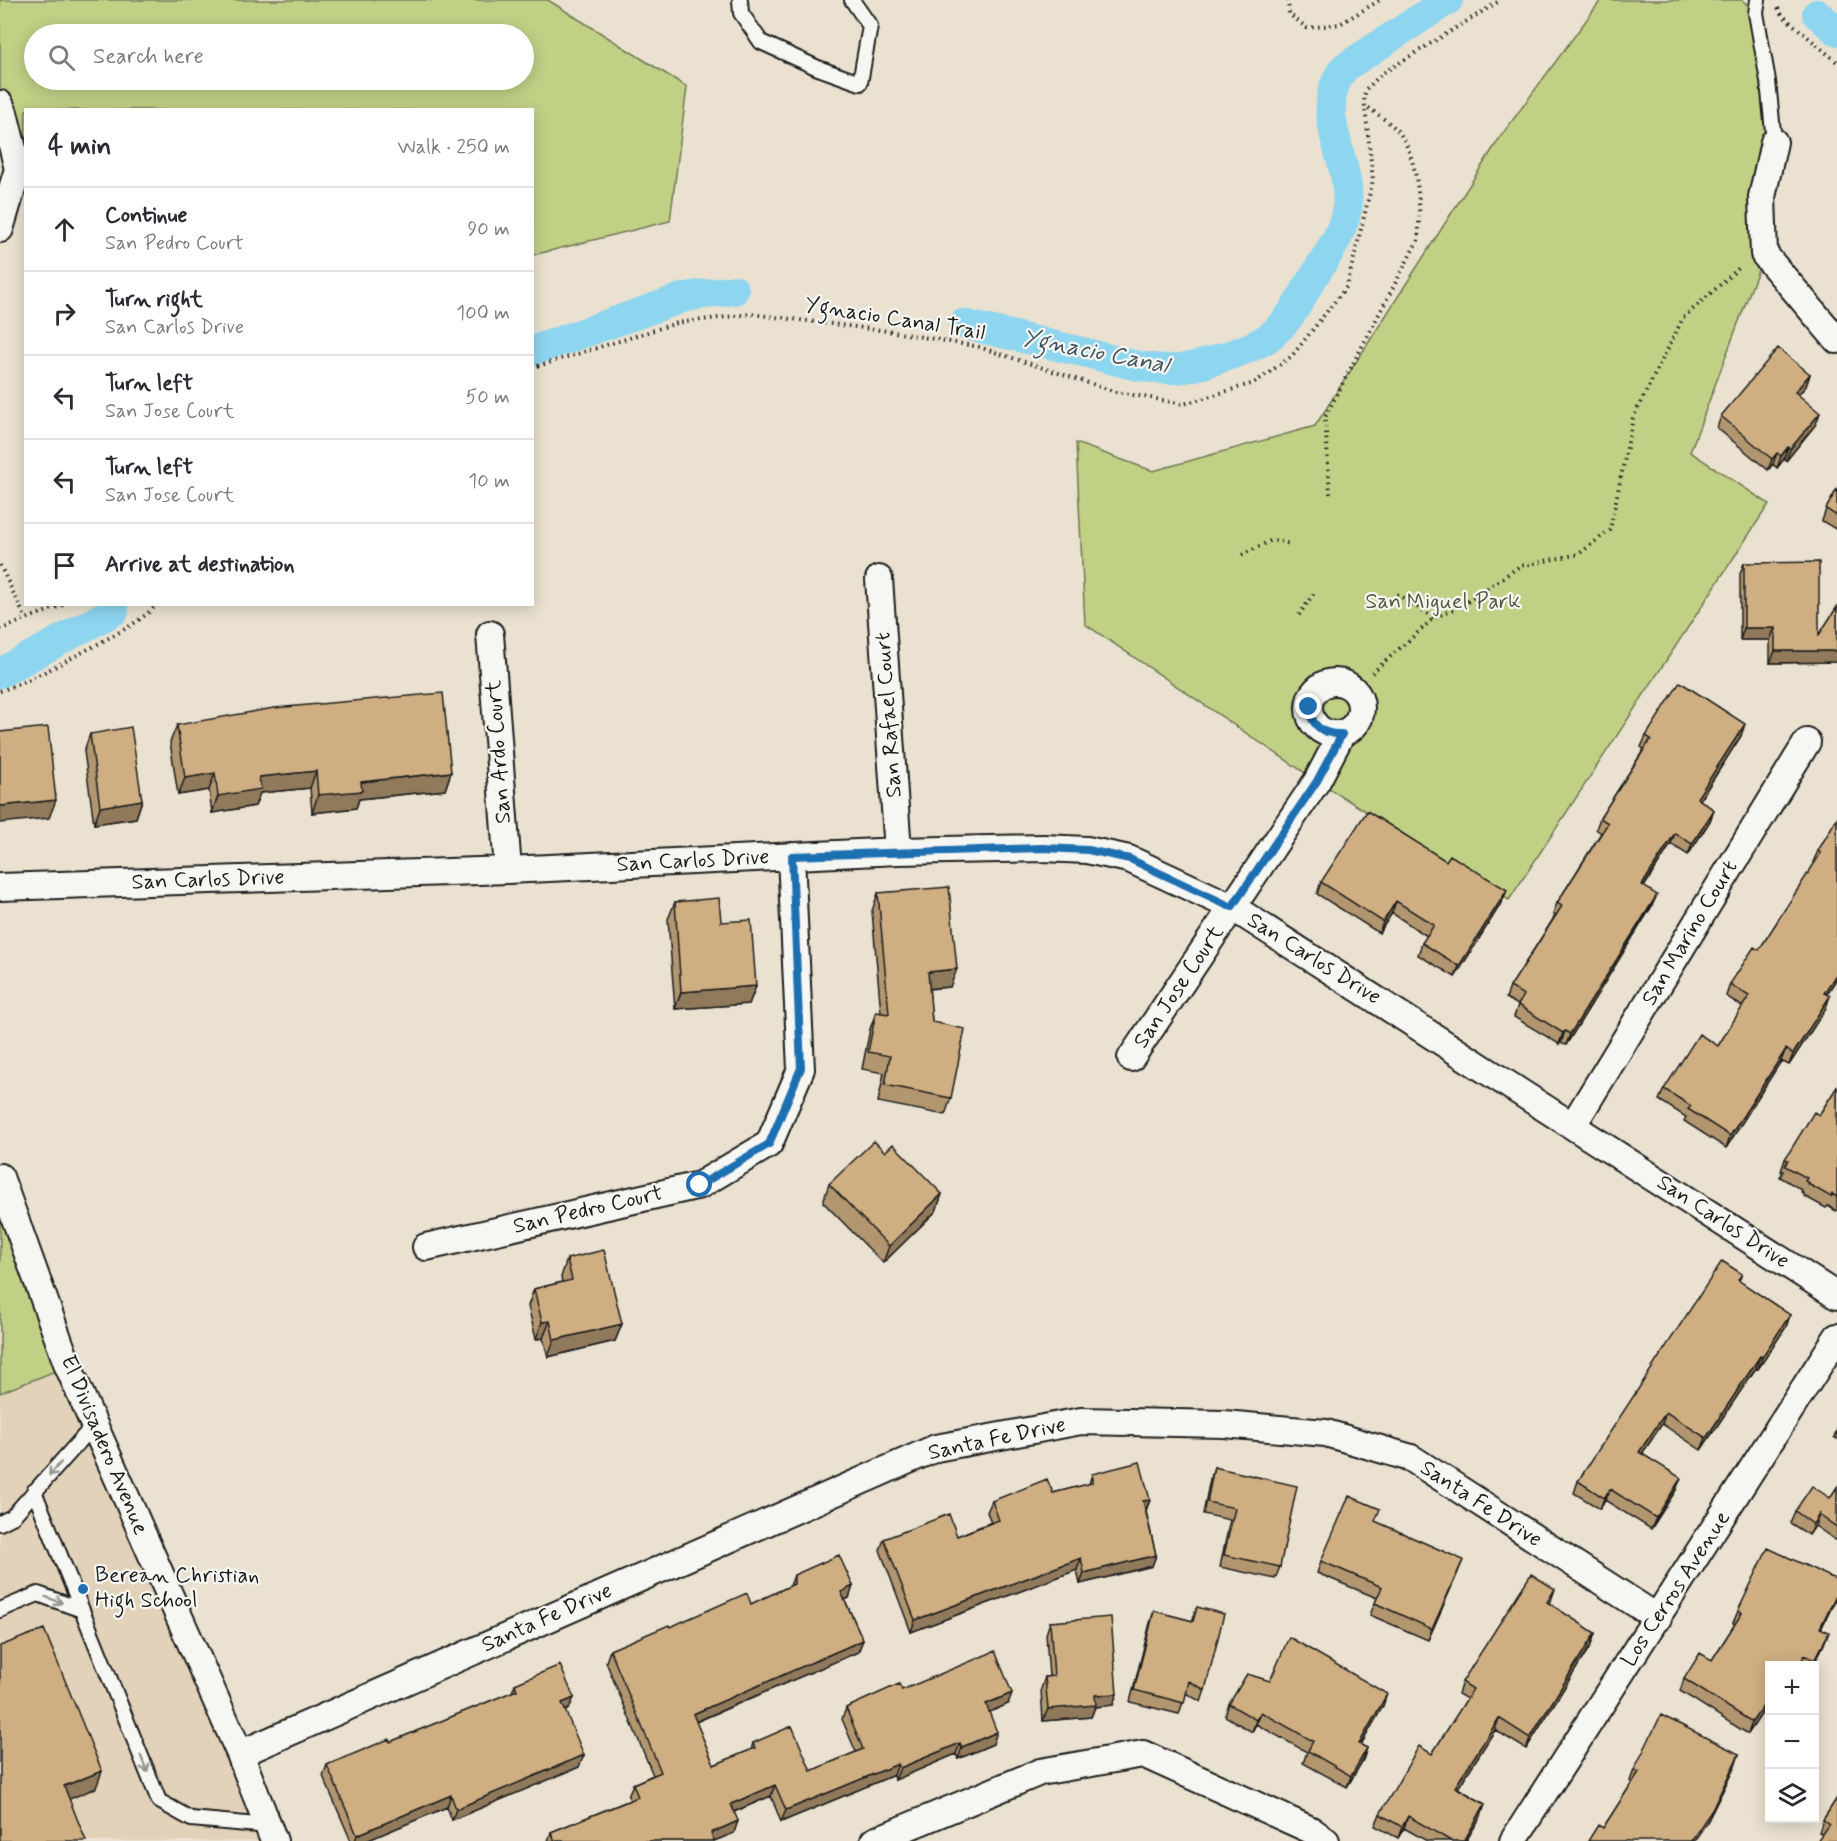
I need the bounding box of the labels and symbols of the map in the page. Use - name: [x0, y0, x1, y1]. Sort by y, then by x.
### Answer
- street label: Ygnacio Canal Trail: [803, 291, 987, 350]
- water label: Ygnacio Canal: [1019, 323, 1174, 385]
- park label: San Miguel Park: [1365, 588, 1521, 617]
- street label: San Rafael Court: [869, 631, 909, 799]
- street label: San Ardo Court: [480, 679, 518, 825]
- route end: [1295, 693, 1321, 719]
- street label: San Carlos Drive: [616, 843, 770, 879]
- street label: San Marino Court: [1636, 855, 1744, 1011]
- street label: San Carlos Drive: [131, 863, 285, 897]
- street label: San Carlos Drive: [1242, 907, 1386, 1011]
- street label: San Jose Court: [1128, 920, 1230, 1054]
- street label: San Carlos Drive: [1651, 1169, 1795, 1275]
- route start: [686, 1171, 712, 1197]
- street label: San Pedro Court: [511, 1179, 665, 1241]
- street label: El Divisadero Avenue: [54, 1351, 155, 1539]
- street label: Santa Fe Drive: [926, 1411, 1068, 1467]
- street label: Santa Fe Drive: [1415, 1454, 1547, 1554]
- one-way arrow: [48, 1461, 62, 1476]
- street label: Los Cerros Avenue: [1615, 1506, 1737, 1672]
- place label: Berean Christian High School: [95, 1562, 259, 1618]
- street label: Santa Fe Drive: [477, 1577, 617, 1659]
- marker: Berean Christian High School: [76, 1582, 90, 1596]
- one-way arrow: [45, 1596, 63, 1607]
- one-way arrow: [139, 1754, 150, 1773]

